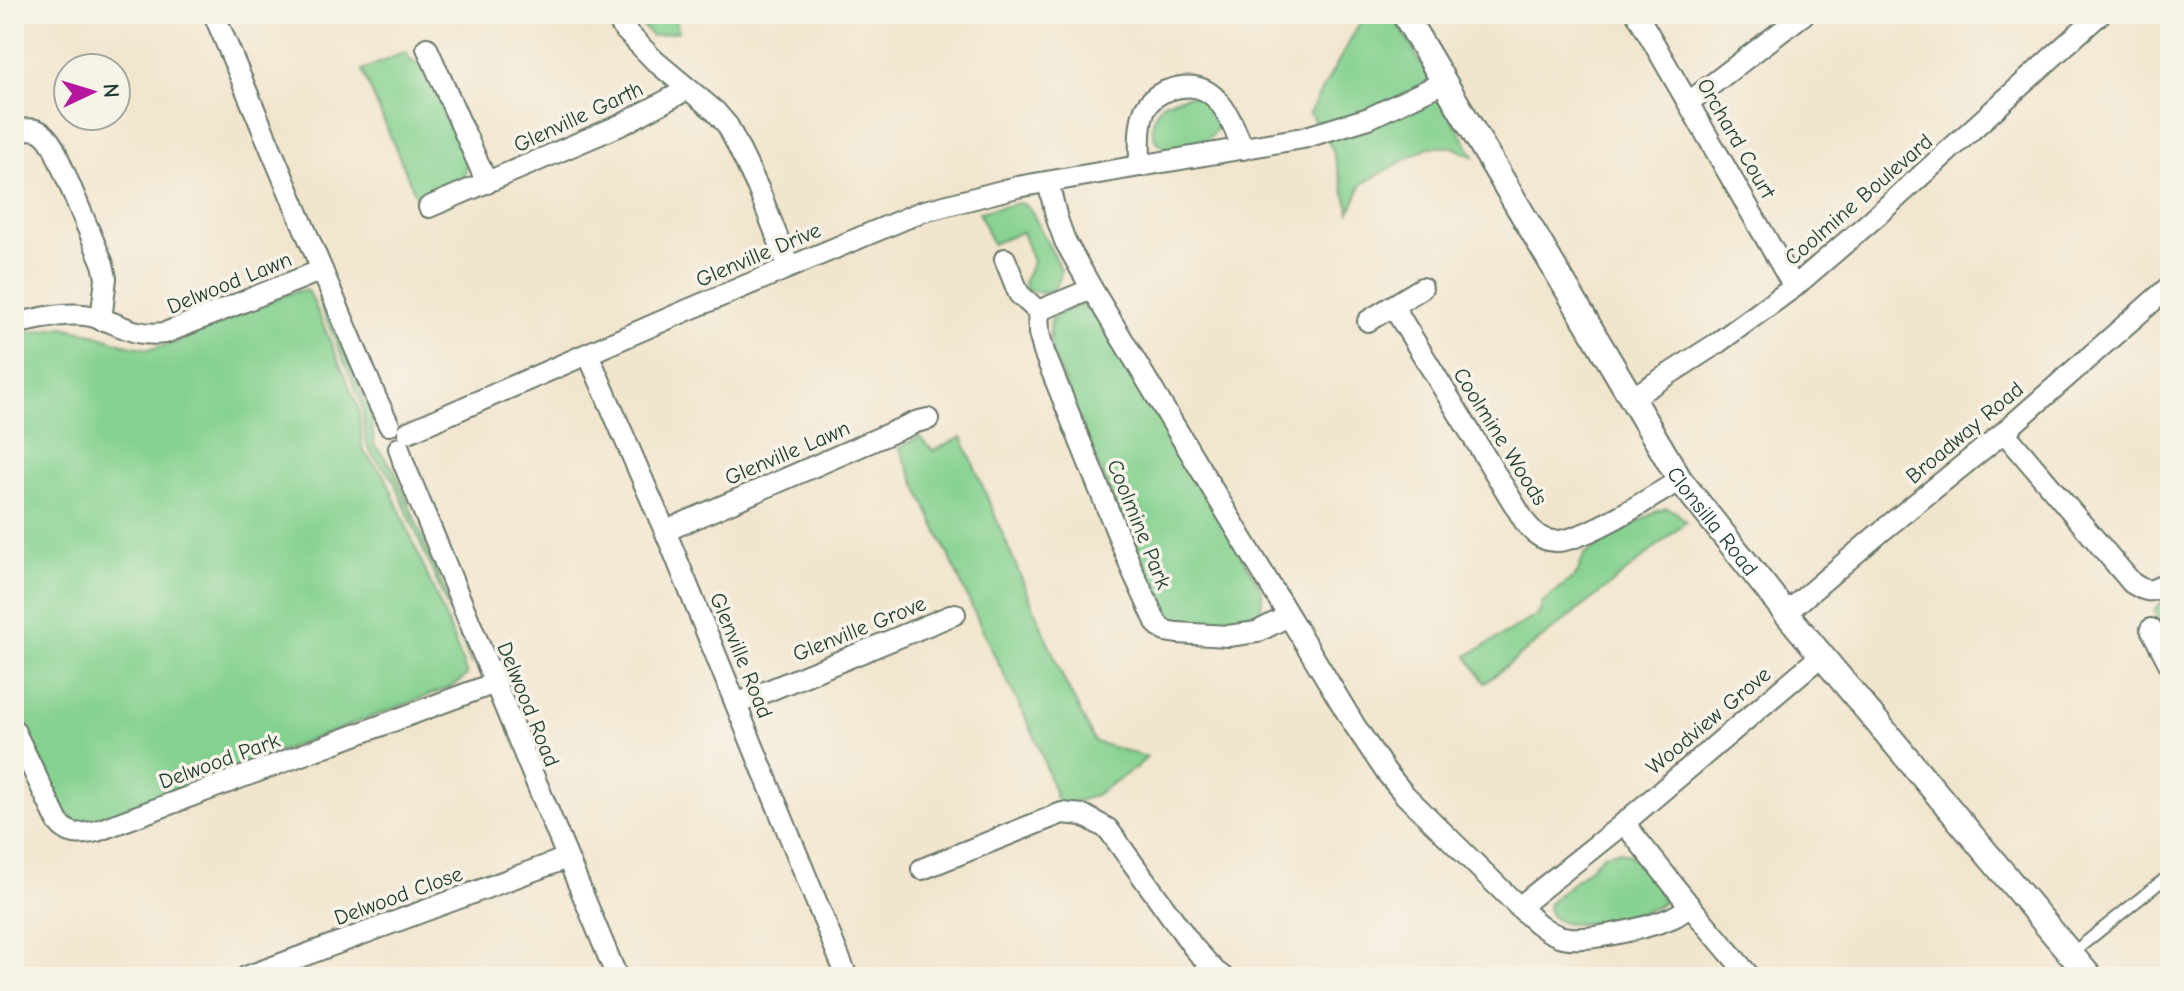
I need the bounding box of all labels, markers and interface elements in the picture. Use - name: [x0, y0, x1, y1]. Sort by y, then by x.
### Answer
- north arrow: [52, 52, 132, 132]
- street label: Orchard Court: [1691, 74, 1781, 204]
- street label: Glenville Garth: [510, 76, 647, 158]
- text: N: [97, 83, 124, 99]
- street label: Coolmine Boulevard: [1779, 128, 1938, 271]
- street label: Glenville Drive: [692, 217, 825, 293]
- street label: Delwood Lawn: [163, 246, 295, 320]
- street label: Coolmine Woods: [1447, 363, 1553, 510]
- street label: Broadway Road: [1901, 376, 2029, 489]
- street label: Glenville Lawn: [721, 415, 854, 491]
- street label: Coolmine Park: [1101, 456, 1177, 593]
- street label: Clonsilla Road: [1661, 462, 1763, 581]
- street label: Glenville Road: [704, 589, 778, 722]
- street label: Glenville Grove: [789, 590, 930, 667]
- street label: Delwood Road: [491, 638, 565, 771]
- street label: Woodview Grove: [1641, 661, 1776, 780]
- street label: Delwood Park: [155, 727, 284, 795]
- street label: Delwood Close: [331, 861, 466, 931]

